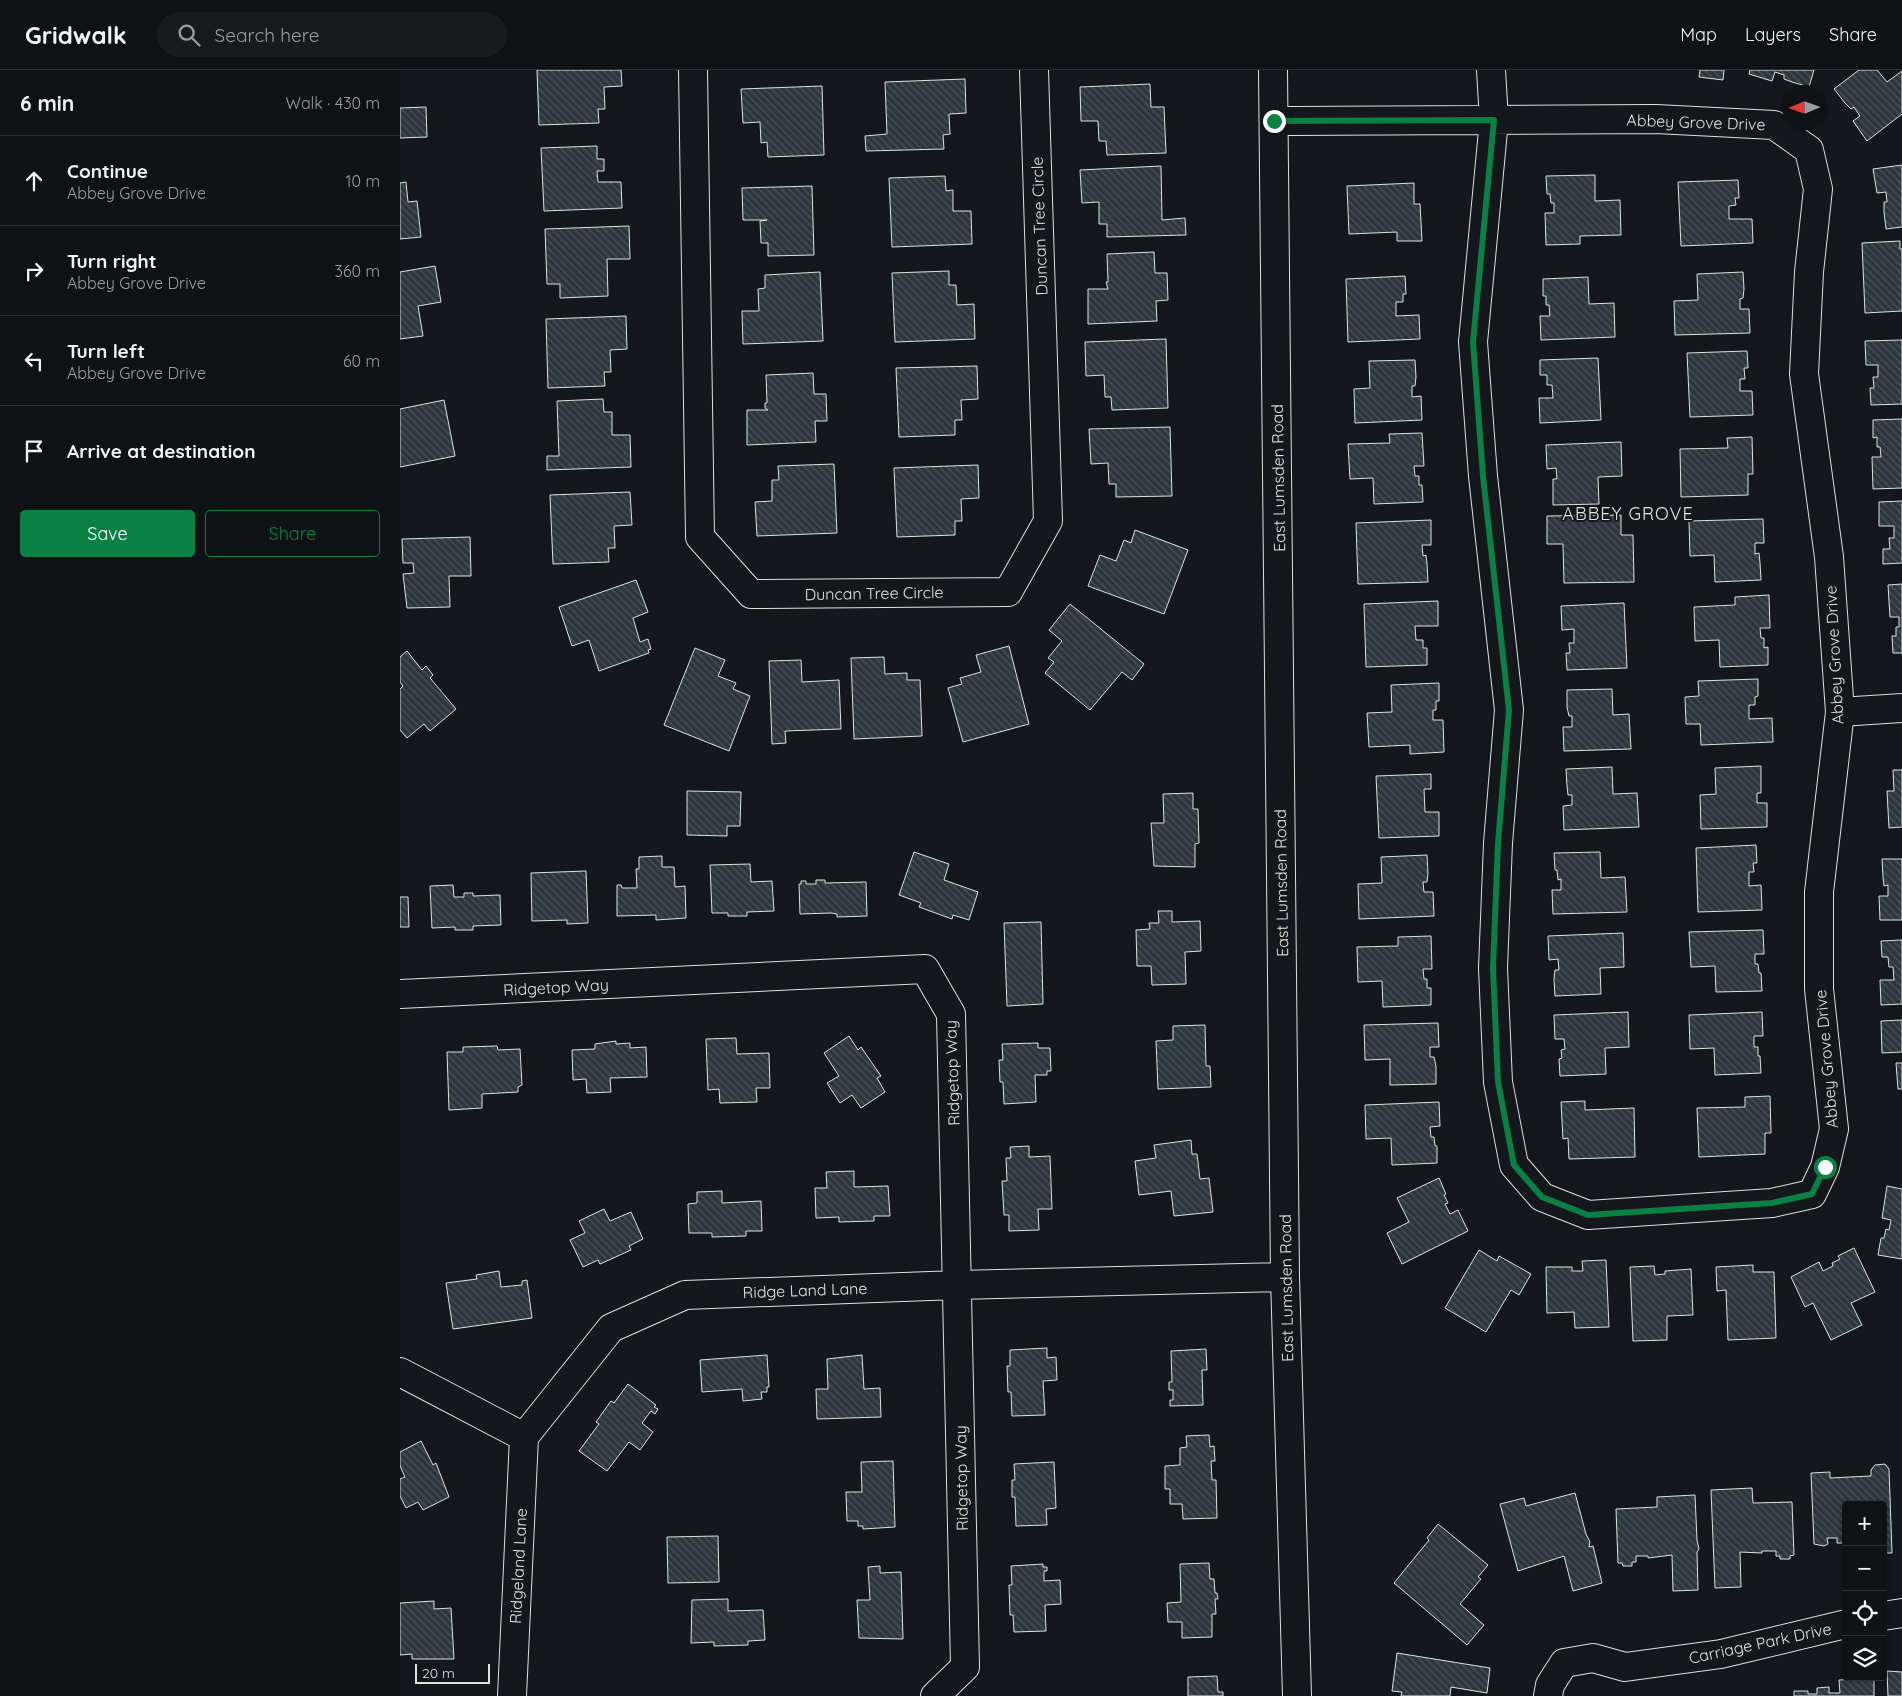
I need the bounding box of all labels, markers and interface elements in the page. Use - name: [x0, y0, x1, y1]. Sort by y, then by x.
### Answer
- search box: [157, 12, 507, 57]
- text: Gridwalk: [25, 20, 127, 50]
- icon: search: [175, 21, 203, 49]
- text: Search here: [215, 23, 319, 47]
- text: Map: [1680, 23, 1717, 46]
- text: Layers: [1745, 23, 1801, 46]
- text: Share: [1829, 23, 1877, 46]
- north arrow: [1782, 85, 1827, 130]
- text: 6 min: [20, 90, 74, 116]
- text: Walk · 430 m: [286, 93, 380, 113]
- route end: [1263, 110, 1286, 133]
- street label: Abbey Grove Drive: [1626, 110, 1766, 134]
- street label: Duncan Tree Circle: [1027, 156, 1051, 296]
- text: Continue: [67, 159, 148, 183]
- icon: ahead: [20, 167, 48, 195]
- text: 10 m: [346, 171, 380, 191]
- text: Abbey Grove Drive: [67, 183, 206, 203]
- text: Turn right: [67, 249, 156, 273]
- icon: right: [20, 257, 48, 285]
- text: 360 m: [335, 261, 380, 281]
- text: Abbey Grove Drive: [67, 273, 206, 293]
- text: Turn left: [67, 339, 145, 363]
- icon: left: [20, 347, 48, 375]
- text: 60 m: [343, 351, 380, 371]
- text: Abbey Grove Drive: [67, 363, 206, 383]
- street label: East Lumsden Road: [1267, 404, 1289, 552]
- icon: arrive: [20, 437, 48, 465]
- text: Arrive at destination: [67, 439, 256, 463]
- district label: ABBEY GROVE: [1562, 502, 1694, 525]
- button: Save: [20, 510, 195, 557]
- button: Share: [205, 510, 380, 557]
- street label: Duncan Tree Circle: [804, 582, 944, 604]
- street label: Abbey Grove Drive: [1820, 585, 1848, 725]
- street label: East Lumsden Road: [1270, 809, 1292, 957]
- street label: Ridgetop Way: [503, 974, 609, 1000]
- street label: Abbey Grove Drive: [1810, 989, 1842, 1129]
- street label: Ridgetop Way: [940, 1020, 964, 1126]
- route start: [1814, 1156, 1837, 1179]
- street label: East Lumsden Road: [1275, 1214, 1297, 1362]
- street label: Ridge Land Lane: [742, 1278, 868, 1302]
- street label: Ridgetop Way: [950, 1425, 972, 1531]
- map controls: [1842, 1501, 1887, 1681]
- button: +: [1842, 1501, 1887, 1546]
- street label: Ridgeland Lane: [505, 1508, 531, 1624]
- button: −: [1842, 1546, 1887, 1591]
- button: locate: [1842, 1591, 1887, 1636]
- street label: Carriage Park Drive: [1687, 1618, 1833, 1668]
- button: layers: [1842, 1636, 1887, 1681]
- scale bar: [415, 1661, 490, 1684]
- text: 20 m: [422, 1664, 455, 1682]

